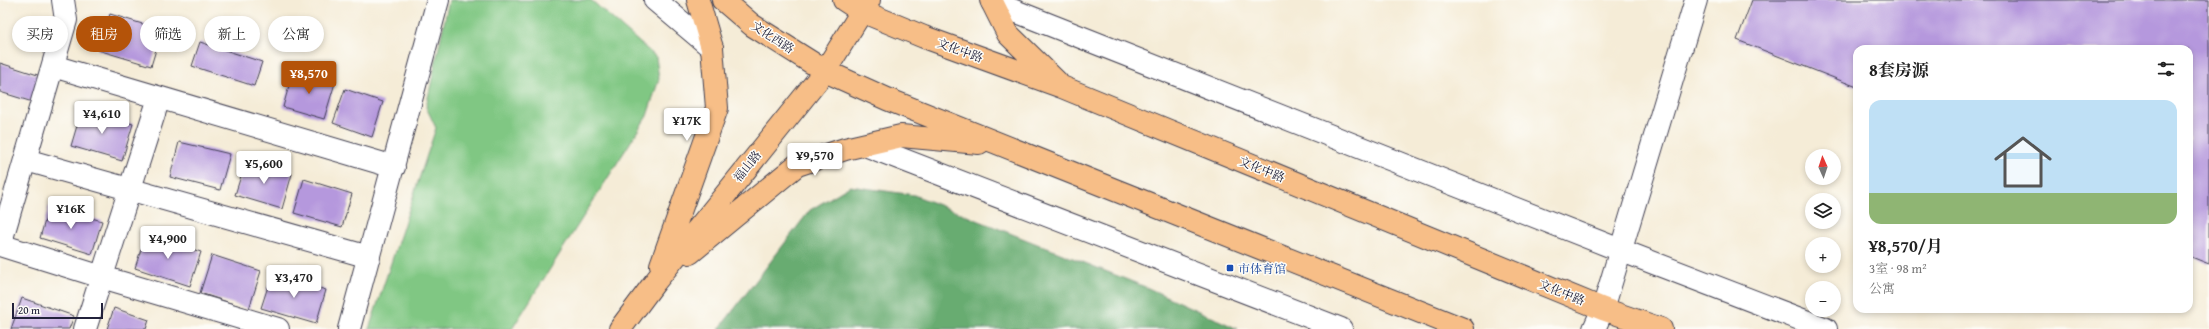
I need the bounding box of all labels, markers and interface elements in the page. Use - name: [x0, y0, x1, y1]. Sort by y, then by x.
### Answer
- chip: 买房: [12, 16, 68, 52]
- chip: 租房: [76, 16, 132, 52]
- chip: 筛选: [140, 16, 196, 52]
- chip: 新上: [204, 16, 260, 52]
- chip: 公寓: [268, 16, 324, 52]
- street label: 文化西路: [748, 17, 798, 57]
- street label: 文化中路: [935, 34, 985, 66]
- text: 8套房源: [1869, 57, 1929, 82]
- icon: filters: [2155, 58, 2177, 80]
- pin: ¥8,570: [276, 61, 342, 95]
- text: ¥8,570: [290, 64, 328, 83]
- pin: ¥4,610: [69, 101, 135, 135]
- text: ¥4,610: [83, 104, 121, 123]
- pin: ¥17K: [663, 108, 711, 142]
- text: ¥17K: [673, 111, 701, 130]
- icon: home: [1987, 126, 2059, 198]
- pin: ¥9,570: [782, 143, 848, 177]
- text: ¥9,570: [796, 146, 834, 165]
- street label: 福山路: [729, 147, 765, 185]
- north arrow: [1805, 149, 1841, 185]
- map controls: [1805, 149, 1841, 317]
- pin: ¥5,600: [231, 151, 297, 185]
- street label: 文化中路: [1237, 152, 1287, 186]
- text: ¥5,600: [245, 154, 283, 173]
- button: layers: [1805, 193, 1841, 229]
- pin: ¥16K: [47, 196, 95, 230]
- text: ¥16K: [57, 199, 85, 218]
- pin: ¥4,900: [135, 226, 201, 260]
- text: ¥4,900: [149, 229, 187, 248]
- text: ¥8,570/月: [1869, 233, 1943, 258]
- button: +: [1805, 237, 1841, 273]
- text: 3室 · 98 m²: [1869, 259, 1927, 278]
- place label: 市体育馆: [1238, 260, 1286, 277]
- marker: 市体育馆: [1225, 263, 1235, 273]
- pin: ¥3,470: [261, 265, 327, 299]
- text: ¥3,470: [275, 268, 313, 287]
- street label: 文化中路: [1537, 275, 1587, 309]
- text: 公寓: [1869, 279, 1895, 298]
- button: −: [1805, 281, 1841, 317]
- scale bar: [12, 301, 103, 320]
- text: 20 m: [18, 302, 40, 318]

